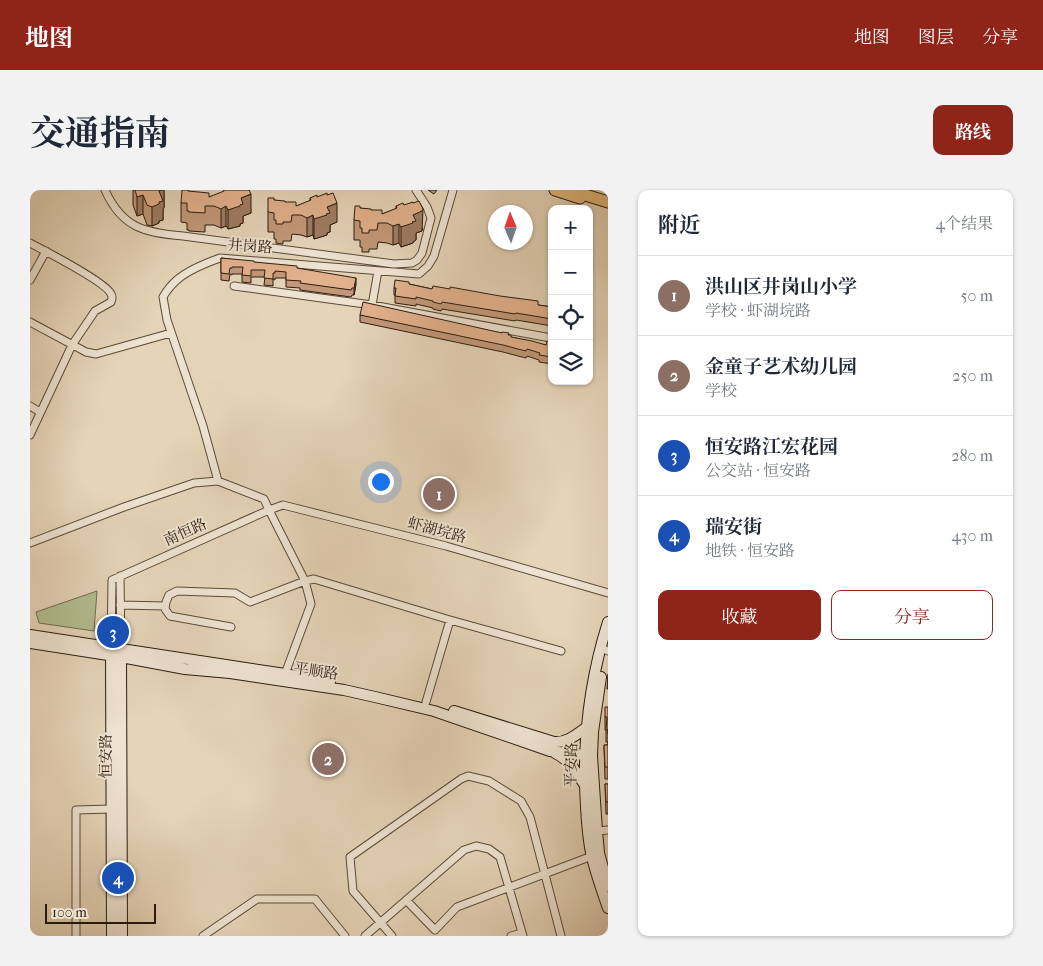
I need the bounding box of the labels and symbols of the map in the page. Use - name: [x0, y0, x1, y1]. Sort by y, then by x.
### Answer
- north arrow: [488, 205, 533, 250]
- street label: 井岗路: [227, 235, 273, 257]
- your location: [368, 469, 394, 495]
- pin: 1: [423, 475, 455, 513]
- street label: 虾湖垸路: [406, 514, 468, 546]
- street label: 南恒路: [161, 515, 209, 549]
- pin: 3: [97, 613, 129, 651]
- street label: 平顺路: [292, 659, 340, 683]
- street label: 恒安路: [97, 733, 115, 779]
- pin: 2: [312, 740, 344, 778]
- street label: 平安路: [562, 742, 580, 788]
- pin: 4: [102, 859, 134, 897]
- scale bar: [45, 901, 156, 924]

